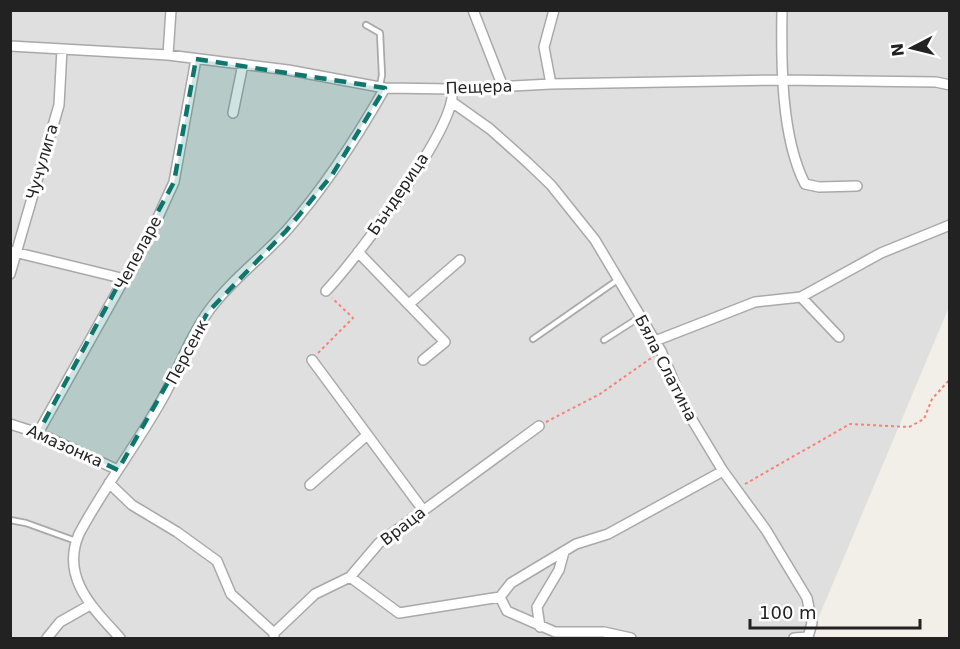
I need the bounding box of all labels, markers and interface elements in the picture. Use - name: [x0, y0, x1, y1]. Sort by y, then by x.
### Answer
- north arrow: [882, 18, 942, 78]
- text: N: [887, 42, 908, 58]
- street label: Пещера: [445, 76, 513, 98]
- street label: Чучулига: [22, 122, 62, 202]
- street label: Бъндерица: [364, 149, 432, 239]
- street label: Чепеларе: [111, 213, 165, 293]
- street label: Бяла Слатина: [631, 312, 701, 424]
- street label: Персенк: [162, 316, 212, 388]
- street label: Амазонка: [24, 421, 106, 471]
- street label: Враца: [377, 503, 429, 549]
- scale bar: [750, 592, 920, 630]
- text: 100 m: [759, 602, 817, 623]

